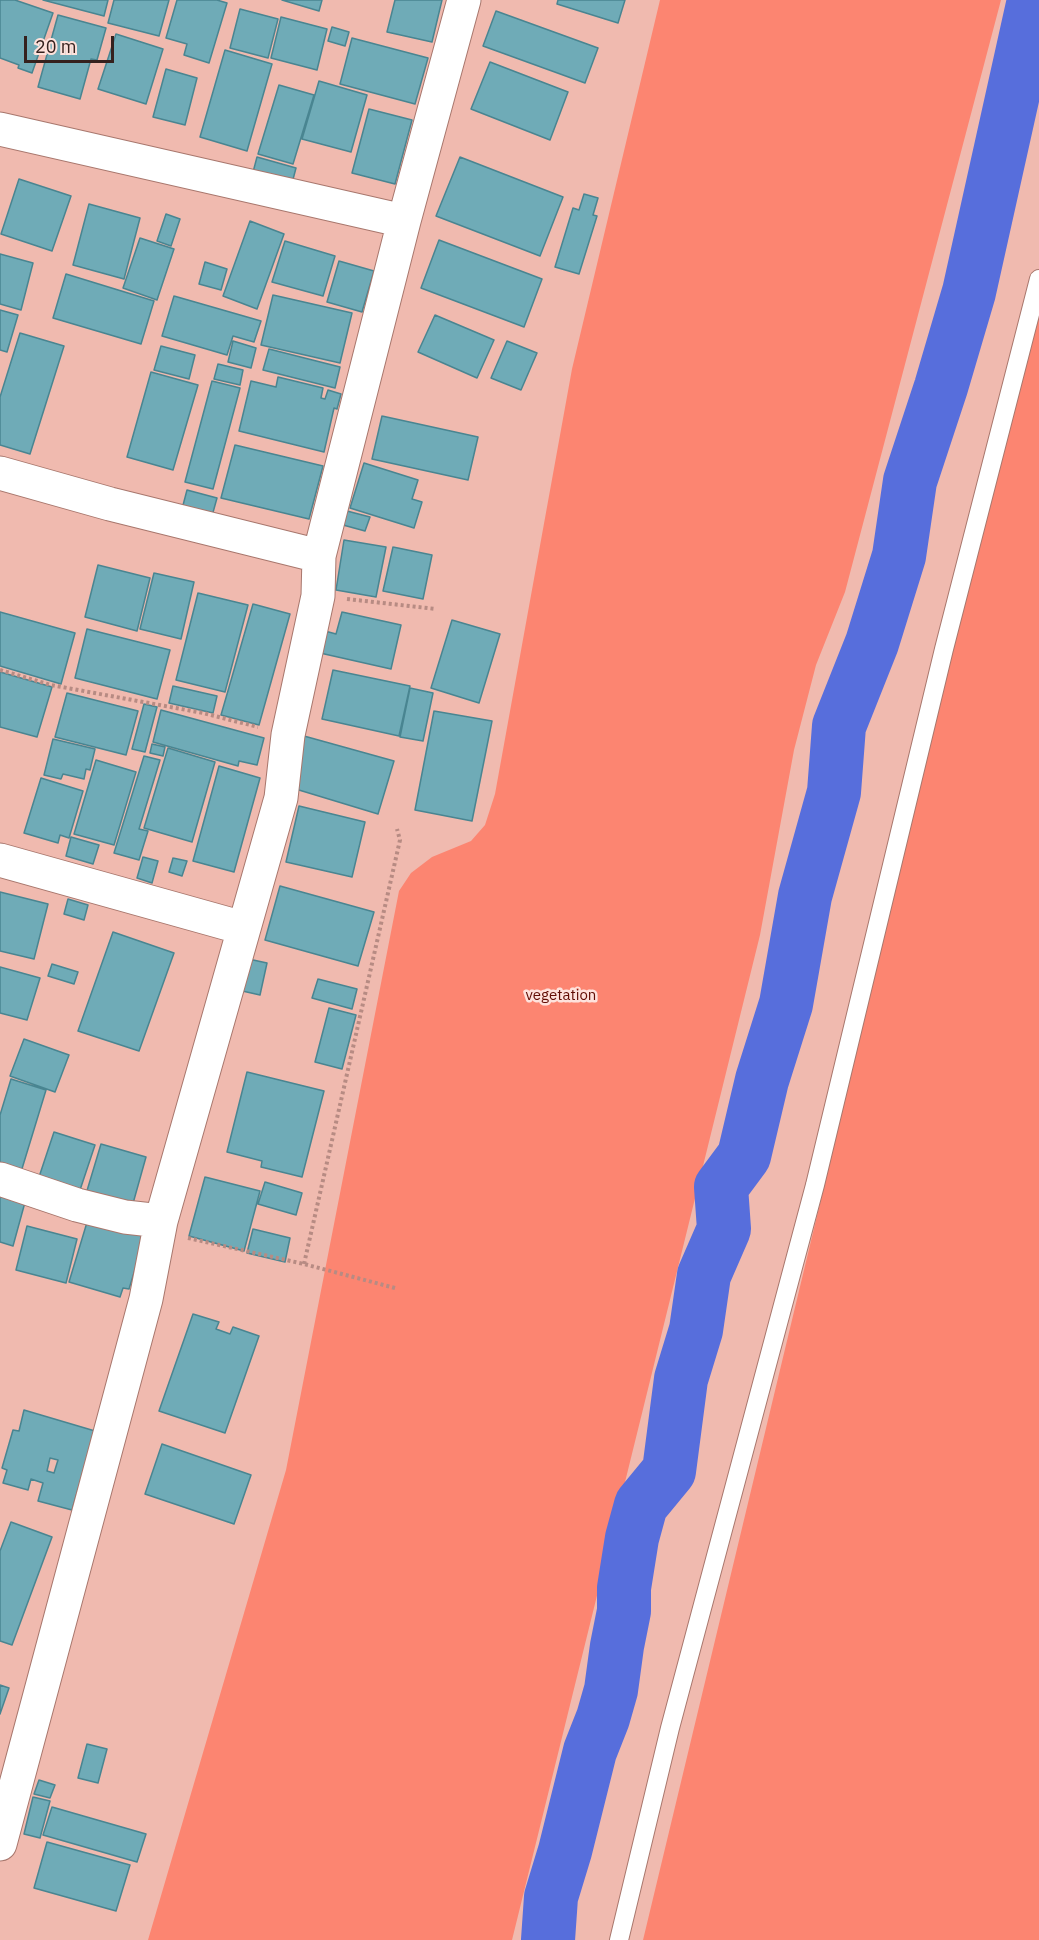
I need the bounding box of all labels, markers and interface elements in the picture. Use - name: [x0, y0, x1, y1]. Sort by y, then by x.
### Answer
- scale bar: [27, 24, 117, 62]
- text: 20 m: [35, 35, 77, 58]
- park label: vegetation: [526, 987, 596, 1005]

